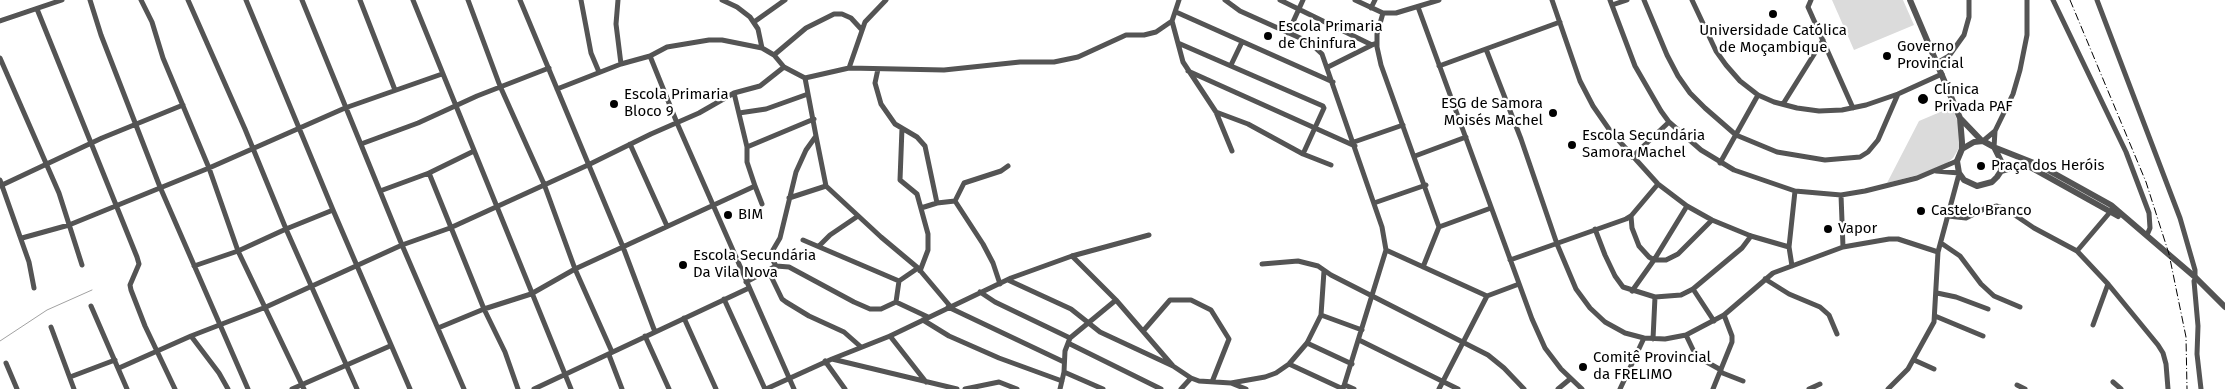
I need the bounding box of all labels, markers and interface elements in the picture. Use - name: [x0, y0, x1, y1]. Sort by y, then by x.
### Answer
- marker: Universidade Católica de Moçambique: [1767, 8, 1779, 20]
- place label: Escola Primaria de Chinfura: [1278, 18, 1383, 53]
- place label: Universidade Católica de Moçambique: [1699, 22, 1847, 57]
- marker: Escola Primaria de Chinfura: [1262, 30, 1274, 42]
- place label: Governo Provincial: [1897, 38, 1964, 73]
- marker: Governo Provincial: [1881, 50, 1893, 62]
- place label: Clínica Privada PAF: [1934, 81, 2013, 116]
- place label: Escola Primaria Bloco 9: [624, 86, 729, 121]
- marker: Clínica Privada PAF: [1916, 92, 1930, 106]
- place label: ESG de Samora Moisés Machel: [1441, 95, 1543, 130]
- marker: Escola Primaria Bloco 9: [608, 98, 620, 110]
- marker: ESG de Samora Moisés Machel: [1547, 107, 1559, 119]
- place label: Escola Secundária Samora Machel: [1582, 127, 1705, 162]
- marker: Escola Secundária Samora Machel: [1566, 139, 1578, 151]
- place label: Praça dos Heróis: [1991, 157, 2104, 175]
- marker: Praça dos Heróis: [1975, 160, 1987, 172]
- place label: Castelo Branco: [1931, 202, 2032, 220]
- marker: Castelo Branco: [1915, 205, 1927, 217]
- place label: BIM: [738, 206, 763, 224]
- marker: BIM: [722, 209, 734, 221]
- place label: Vapor: [1838, 220, 1877, 238]
- marker: Vapor: [1822, 223, 1834, 235]
- place label: Escola Secundária Da Vila Nova: [693, 247, 816, 282]
- marker: Escola Secundária Da Vila Nova: [677, 259, 689, 271]
- place label: Comitê Provincial da FRELIMO: [1593, 349, 1711, 384]
- marker: Comitê Provincial da FRELIMO: [1577, 361, 1589, 373]

